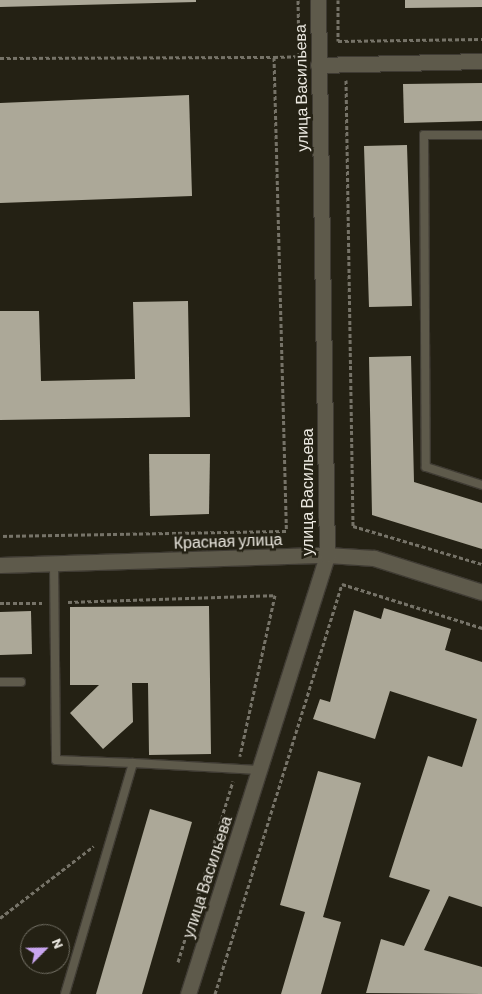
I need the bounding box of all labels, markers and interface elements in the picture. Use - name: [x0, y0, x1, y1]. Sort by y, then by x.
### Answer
- street label: улица Васильева: [290, 24, 312, 152]
- street label: улица Васильева: [297, 428, 317, 556]
- street label: Красная улица: [173, 530, 283, 552]
- street label: улица Васильева: [178, 813, 236, 941]
- north arrow: [20, 924, 70, 974]
- text: N: [49, 936, 68, 951]

